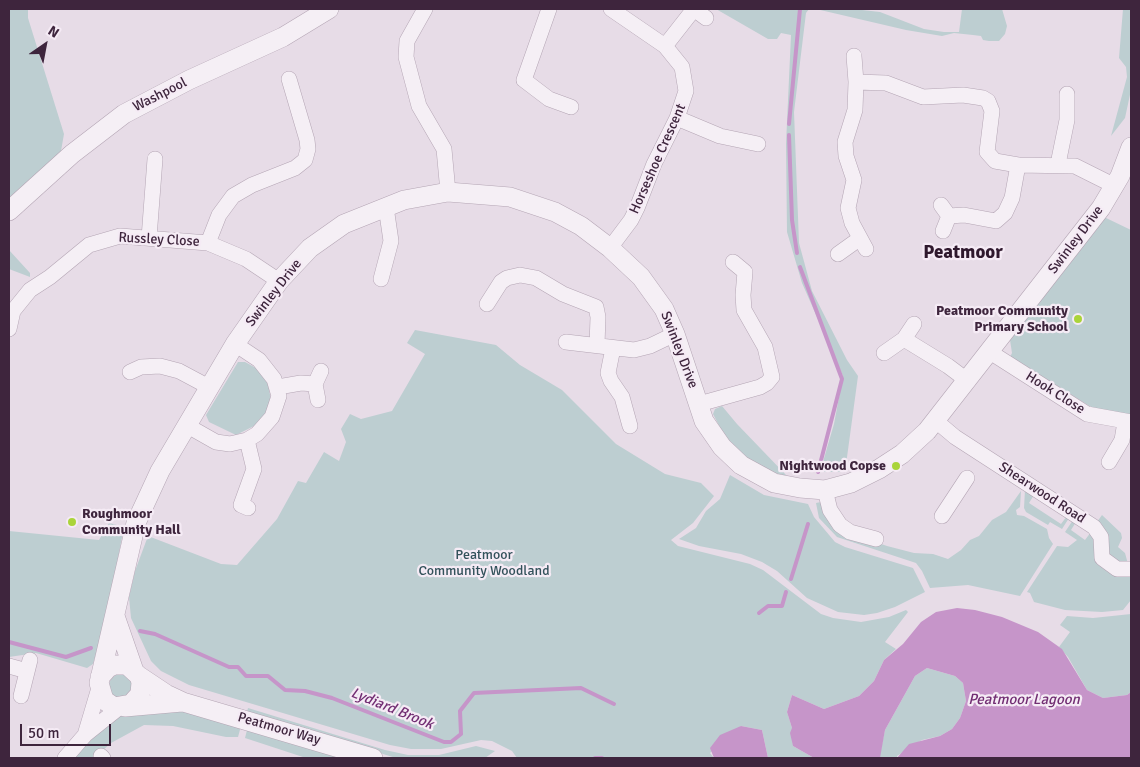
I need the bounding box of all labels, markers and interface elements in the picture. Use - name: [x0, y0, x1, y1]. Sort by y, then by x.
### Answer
- north arrow: [20, 20, 70, 70]
- text: N: [45, 22, 62, 42]
- street label: Washpool: [130, 74, 190, 116]
- street label: Horseshoe Crescent: [626, 101, 690, 217]
- street label: Swinley Drive: [1045, 203, 1107, 277]
- street label: Russley Close: [118, 229, 200, 251]
- district label: Peatmoor: [923, 242, 1003, 264]
- street label: Swinley Drive: [242, 256, 306, 330]
- place label: Peatmoor Community Primary School: [936, 303, 1068, 336]
- street label: Swinley Drive: [657, 309, 701, 391]
- marker: Peatmoor Community Primary School: [1072, 313, 1084, 325]
- street label: Hook Close: [1022, 368, 1088, 418]
- place label: Nightwood Copse: [779, 458, 886, 474]
- street label: Shearwood Road: [996, 459, 1088, 527]
- marker: Nightwood Copse: [890, 460, 902, 472]
- place label: Roughmoor Community Hall: [82, 506, 181, 538]
- marker: Roughmoor Community Hall: [66, 516, 78, 528]
- park label: Peatmoor Community Woodland: [418, 547, 550, 580]
- water label: Lydiard Brook: [348, 684, 436, 734]
- water label: Peatmoor Lagoon: [968, 691, 1080, 709]
- street label: Peatmoor Way: [236, 709, 322, 749]
- scale bar: [22, 714, 114, 746]
- text: 50 m: [28, 724, 59, 742]

